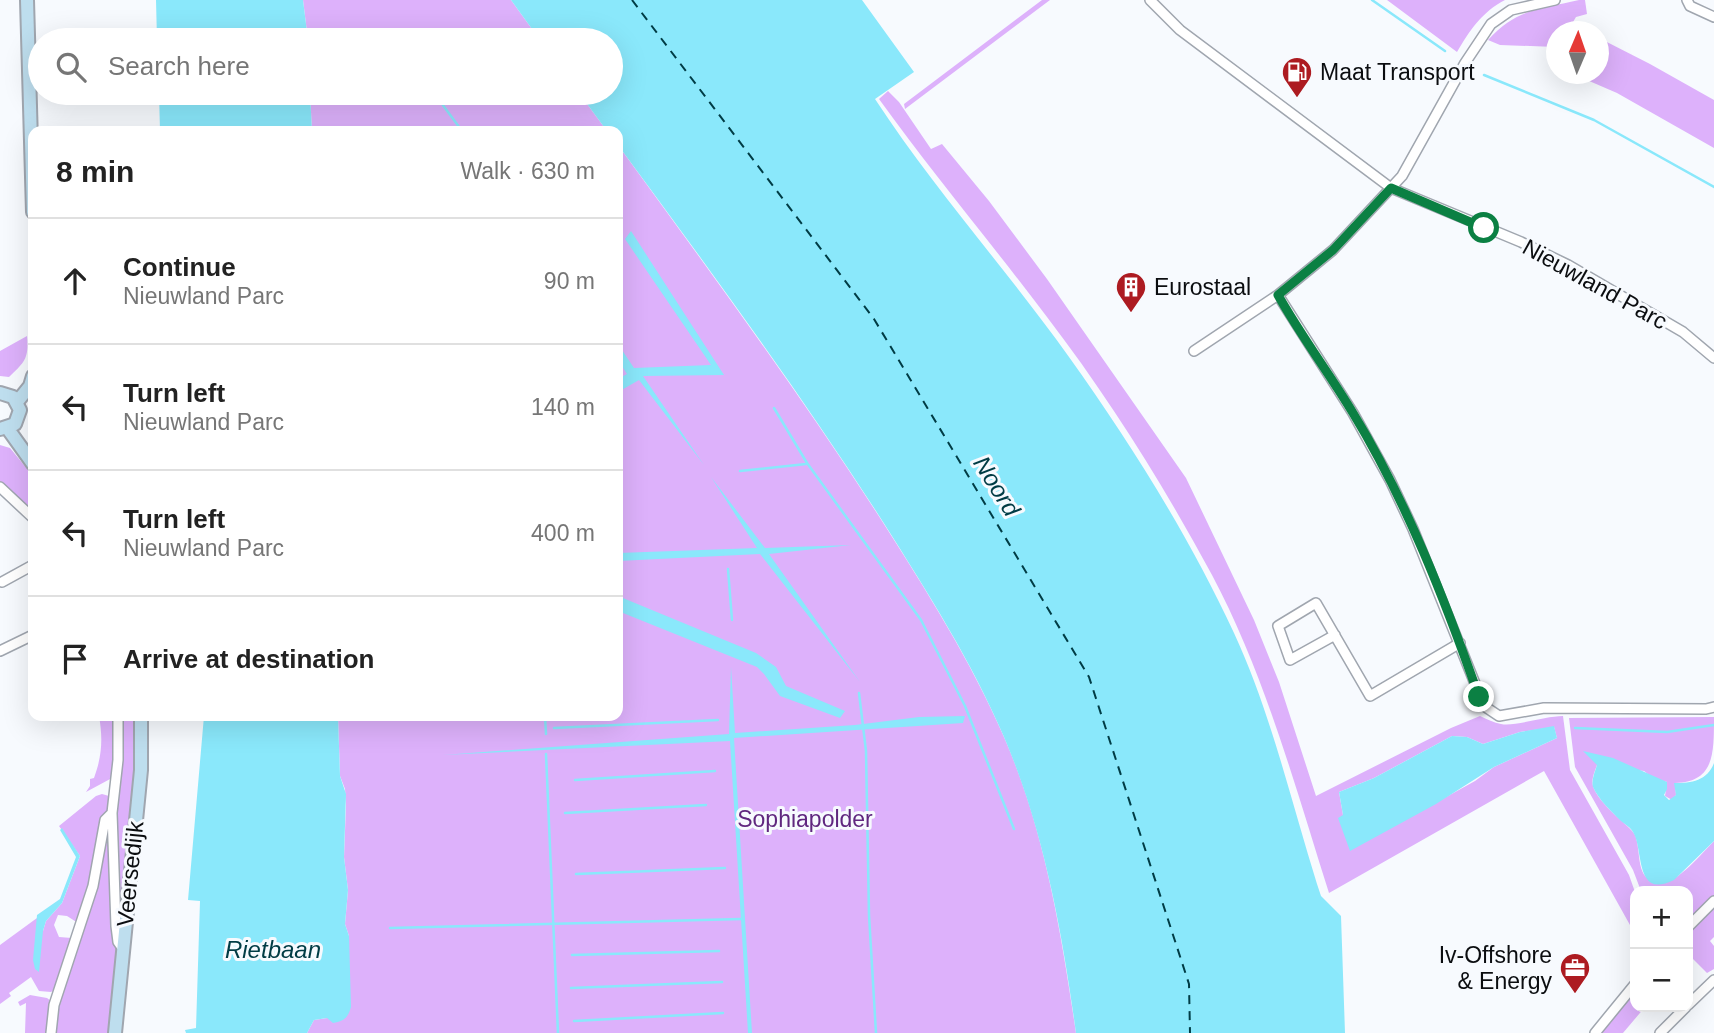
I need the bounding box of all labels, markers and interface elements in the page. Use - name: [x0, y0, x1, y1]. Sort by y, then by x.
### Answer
- north arrow: [1546, 21, 1609, 84]
- search box: [28, 28, 623, 105]
- icon: search: [52, 48, 90, 86]
- text: Search here: [108, 51, 250, 81]
- fuel station icon: Maat Transport: [1280, 55, 1314, 99]
- place label: Maat Transport: [1320, 59, 1475, 85]
- text: 8 min: [56, 155, 134, 188]
- text: Walk · 630 m: [460, 158, 595, 184]
- route start: [1468, 212, 1499, 243]
- street label: Nieuwland Parc: [1518, 234, 1672, 334]
- text: Continue: [123, 252, 236, 282]
- icon: ahead: [56, 262, 94, 300]
- text: 90 m: [544, 268, 595, 294]
- building icon: Eurostaal: [1114, 270, 1148, 314]
- place label: Eurostaal: [1154, 274, 1251, 300]
- text: Nieuwland Parc: [123, 283, 284, 309]
- text: Turn left: [123, 378, 225, 408]
- icon: left: [56, 388, 94, 426]
- text: 140 m: [531, 394, 595, 420]
- text: Nieuwland Parc: [123, 409, 284, 435]
- water label: Noord: [968, 451, 1026, 521]
- text: Turn left: [123, 504, 225, 534]
- icon: left: [56, 514, 94, 552]
- text: 400 m: [531, 520, 595, 546]
- text: Nieuwland Parc: [123, 535, 284, 561]
- icon: arrive: [56, 640, 94, 678]
- text: Arrive at destination: [123, 644, 374, 674]
- route end: [1463, 681, 1494, 712]
- park label: Sophiapolder: [737, 806, 873, 832]
- street label: Veersedijk: [112, 819, 149, 928]
- map controls: [1630, 886, 1693, 1012]
- button: +: [1630, 886, 1693, 949]
- water label: Rietbaan: [225, 936, 321, 963]
- place label: Iv-Offshore & Energy: [1439, 942, 1552, 994]
- button: −: [1630, 949, 1693, 1012]
- office icon: Iv-Offshore & Energy: [1558, 951, 1592, 995]

